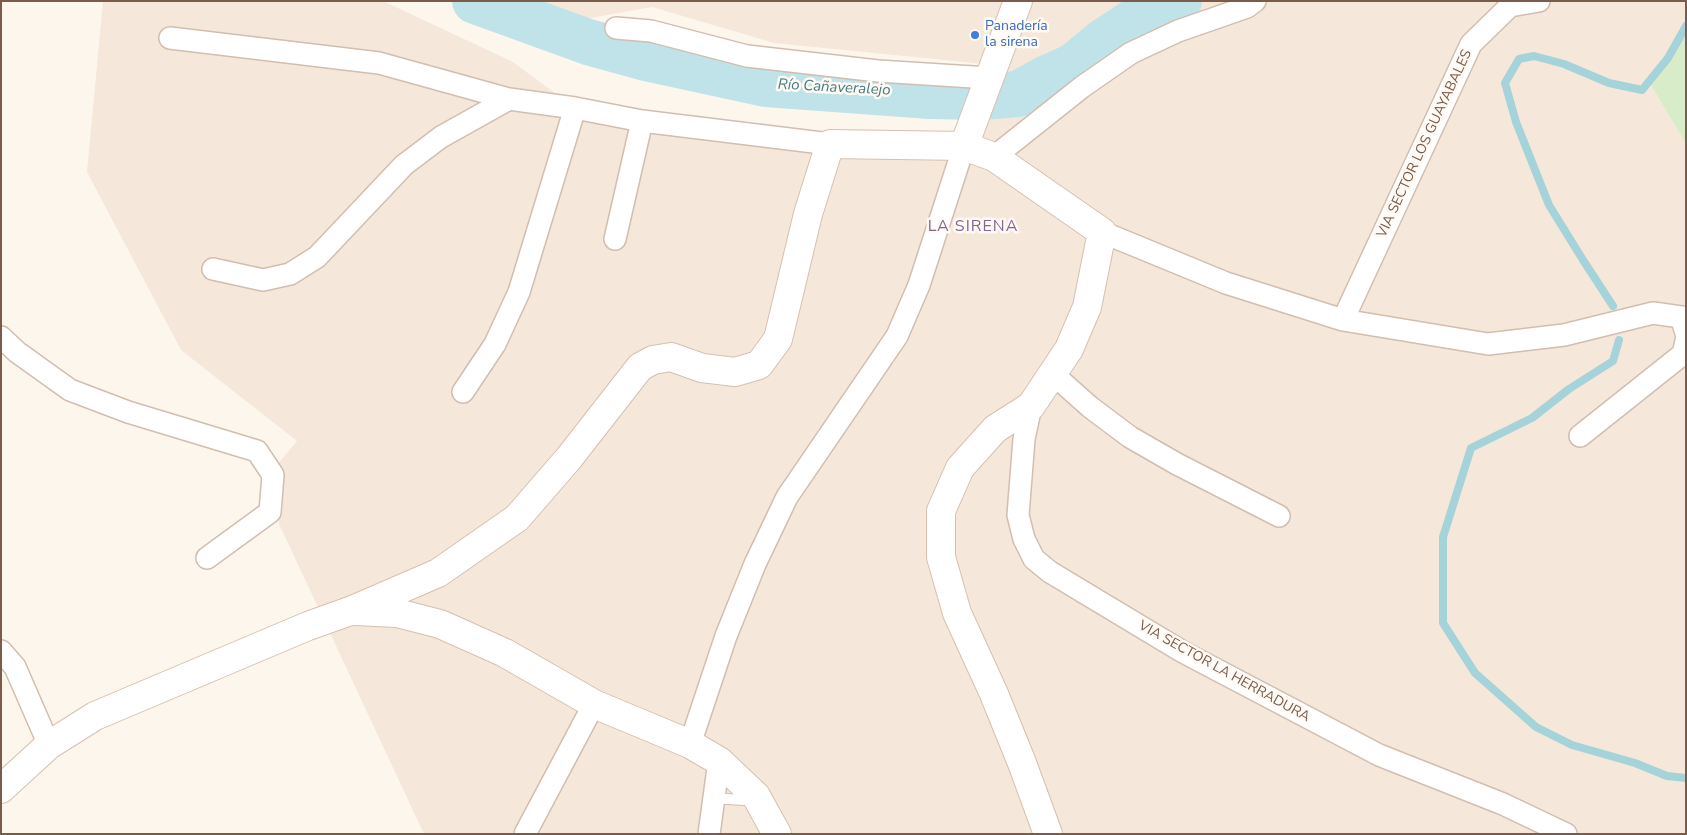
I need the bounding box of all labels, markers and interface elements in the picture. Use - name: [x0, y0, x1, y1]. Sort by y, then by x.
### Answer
- place label: Panadería la sirena: [985, 19, 1048, 52]
- marker: Panadería la sirena: [969, 29, 981, 41]
- street label: VIA SECTOR LOS GUAYABALES: [1374, 47, 1476, 241]
- water label: Río Cañaveralejo: [777, 76, 891, 100]
- district label: LA SIRENA: [927, 217, 1019, 237]
- street label: VIA SECTOR LA HERRADURA: [1135, 618, 1313, 726]

